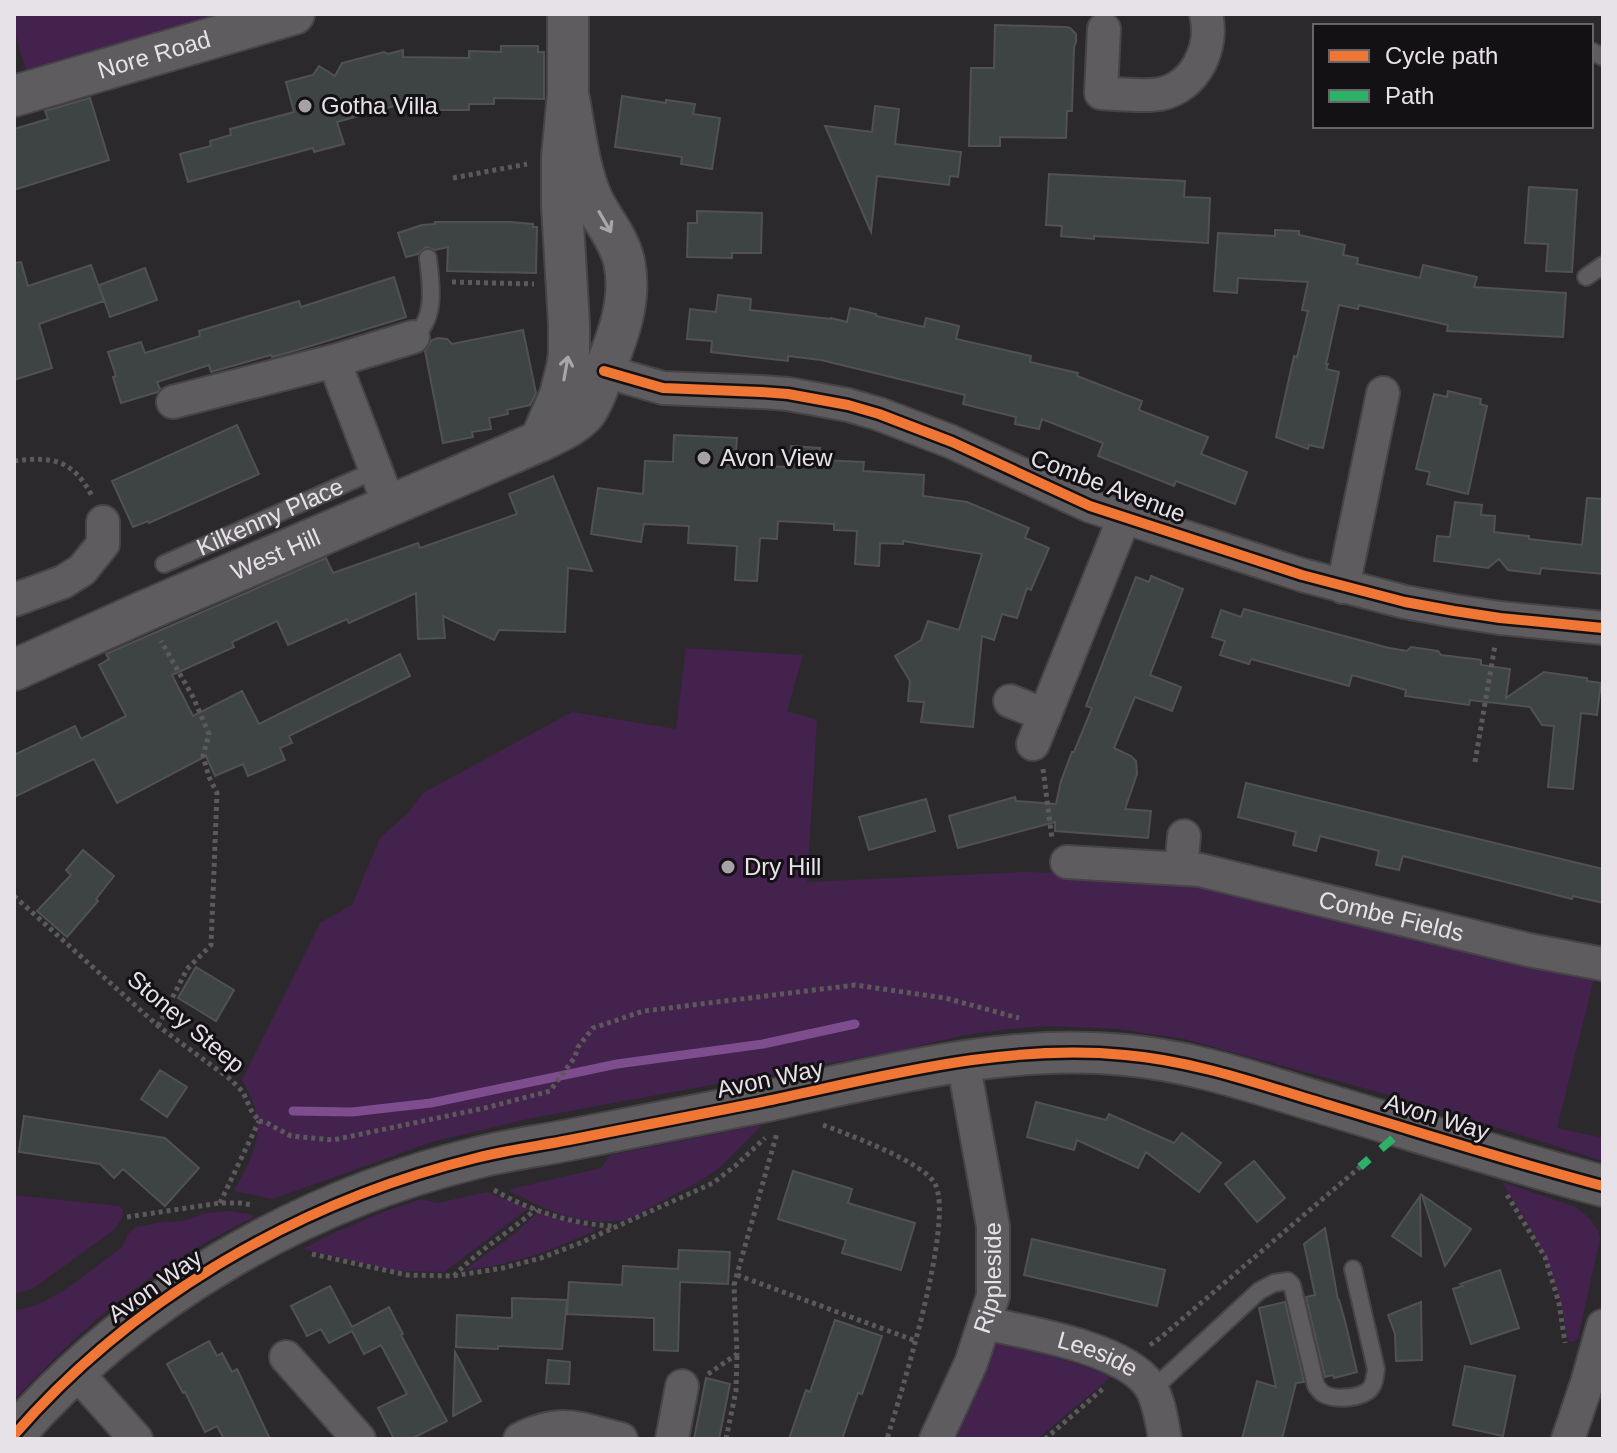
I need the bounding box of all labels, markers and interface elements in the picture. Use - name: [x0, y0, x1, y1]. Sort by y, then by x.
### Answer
- legend: [1313, 24, 1593, 128]
- street label: Nore Road: [94, 25, 214, 84]
- text: Cycle path: [1385, 42, 1498, 69]
- text: Path: [1385, 82, 1434, 109]
- place label: Gotha Villa: [321, 92, 439, 119]
- marker: Gotha Villa: [296, 97, 314, 115]
- one-way arrow: [597, 210, 613, 233]
- one-way arrow: [560, 356, 575, 382]
- place label: Avon View: [720, 444, 833, 471]
- street label: Combe Avenue: [1027, 444, 1189, 527]
- marker: Avon View: [695, 449, 713, 467]
- street label: Kilkenny Place: [192, 472, 347, 561]
- street label: West Hill: [227, 523, 324, 585]
- place label: Dry Hill: [744, 853, 821, 880]
- marker: Dry Hill: [719, 858, 737, 876]
- street label: Combe Fields: [1316, 885, 1466, 947]
- street label: Stoney Steep: [122, 965, 250, 1078]
- street label: Avon Way: [714, 1054, 826, 1103]
- street label: Avon Way: [1382, 1088, 1493, 1145]
- street label: Rippleside: [968, 1222, 1006, 1336]
- street label: Avon Way: [103, 1244, 207, 1328]
- street label: Leeside: [1055, 1326, 1143, 1382]

